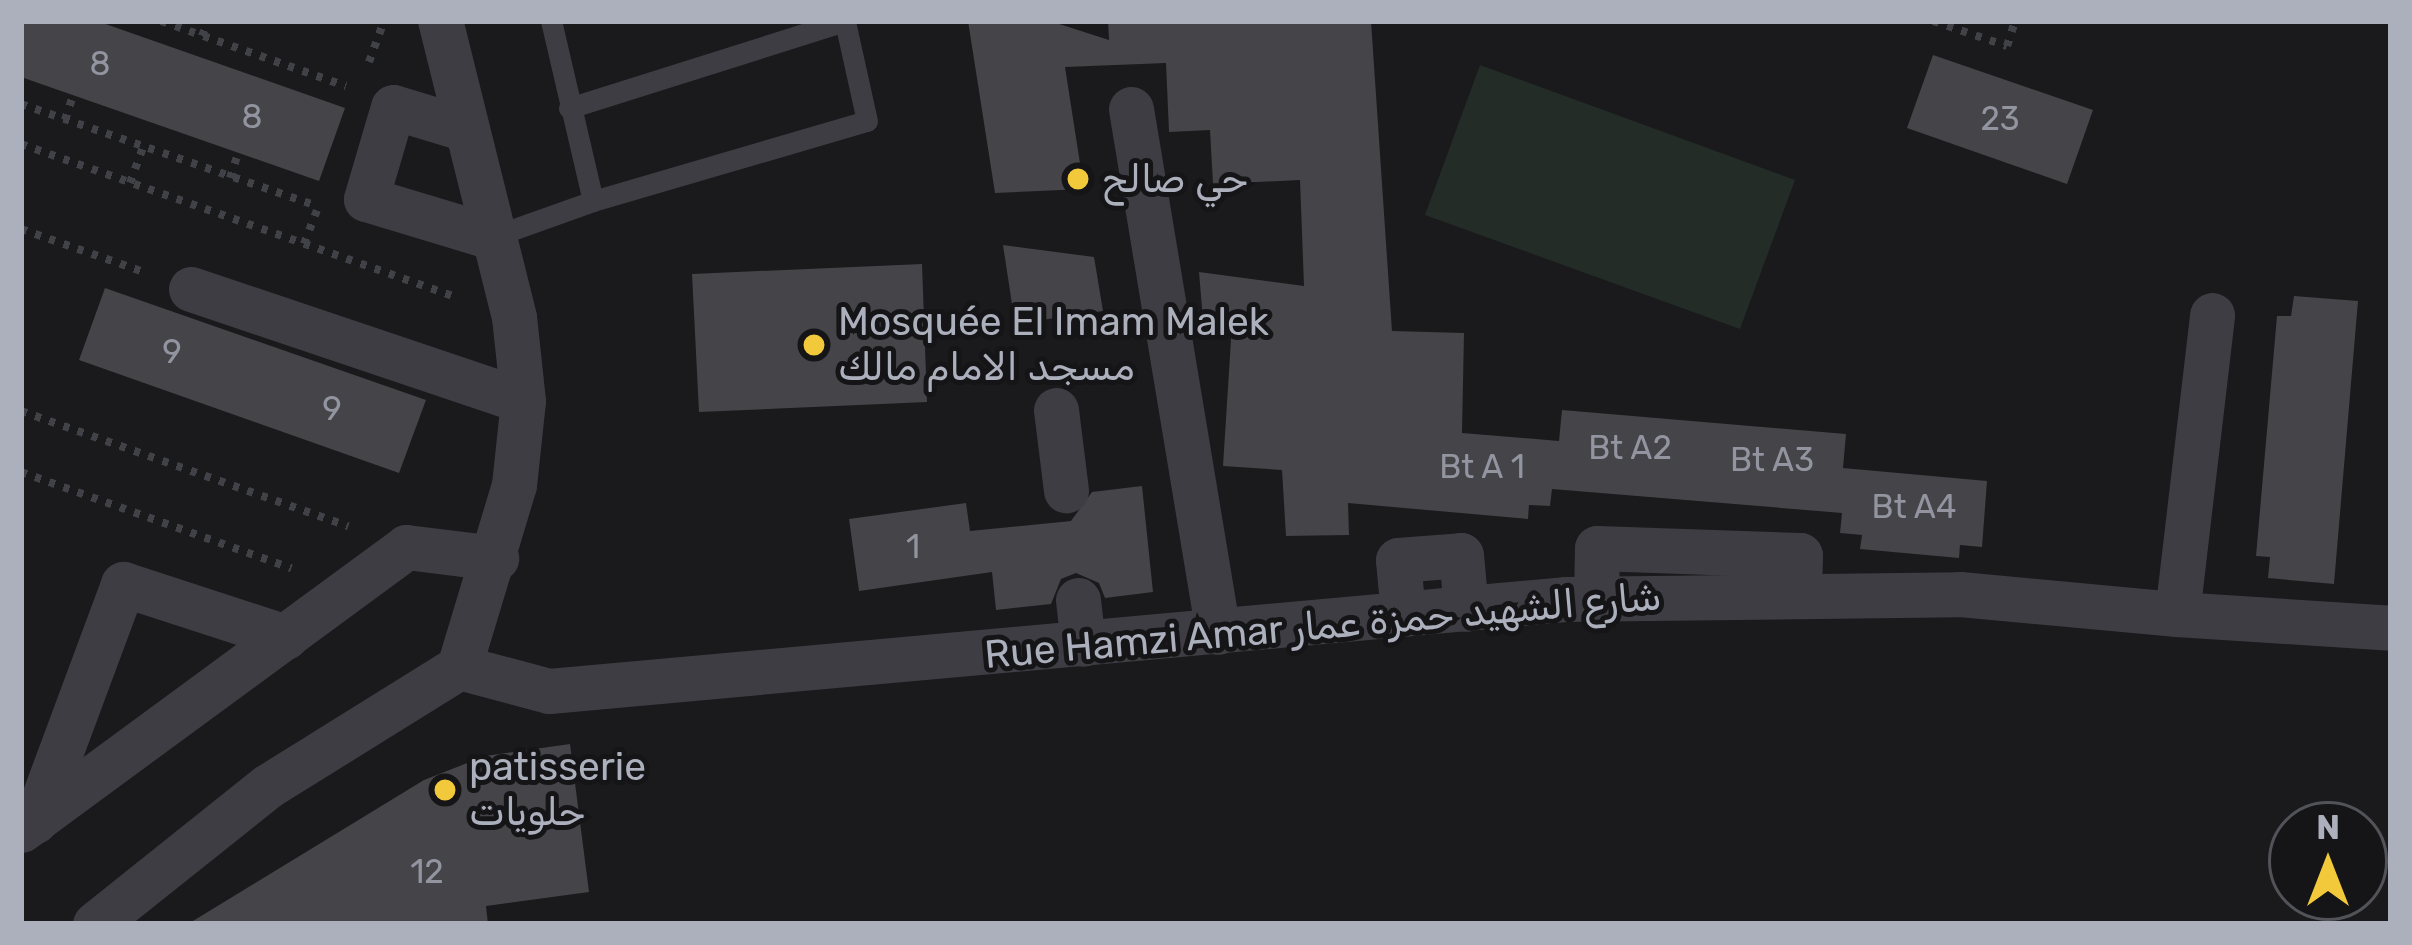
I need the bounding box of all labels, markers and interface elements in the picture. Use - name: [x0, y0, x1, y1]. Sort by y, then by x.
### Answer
- house number: 8: [90, 44, 110, 84]
- house number: 8: [242, 97, 262, 137]
- house number: 23: [1980, 99, 2020, 139]
- place label: حي صالح: [1102, 156, 1248, 202]
- marker: حي صالح: [1065, 166, 1091, 192]
- place label: Mosquée El Imam Malek مسجد الامام مالك: [838, 300, 1269, 391]
- house number: 9: [162, 332, 182, 372]
- marker: Mosquée El Imam Malek مسجد الامام مالك: [801, 332, 827, 358]
- house number: 9: [322, 389, 342, 429]
- house number: Bt A2: [1588, 428, 1672, 468]
- house number: Bt A3: [1730, 440, 1814, 480]
- house number: Bt A 1: [1438, 447, 1526, 487]
- house number: Bt A4: [1871, 487, 1957, 527]
- house number: 1: [906, 527, 920, 567]
- street label: Rue Hamzi Amar شارع الشهيد حمزة عمار: [982, 573, 1664, 679]
- place label: patisserie حلويات: [469, 745, 646, 836]
- marker: patisserie حلويات: [432, 777, 458, 803]
- north arrow: [2268, 801, 2388, 921]
- text: N: [2316, 808, 2340, 847]
- house number: 12: [410, 852, 444, 892]

